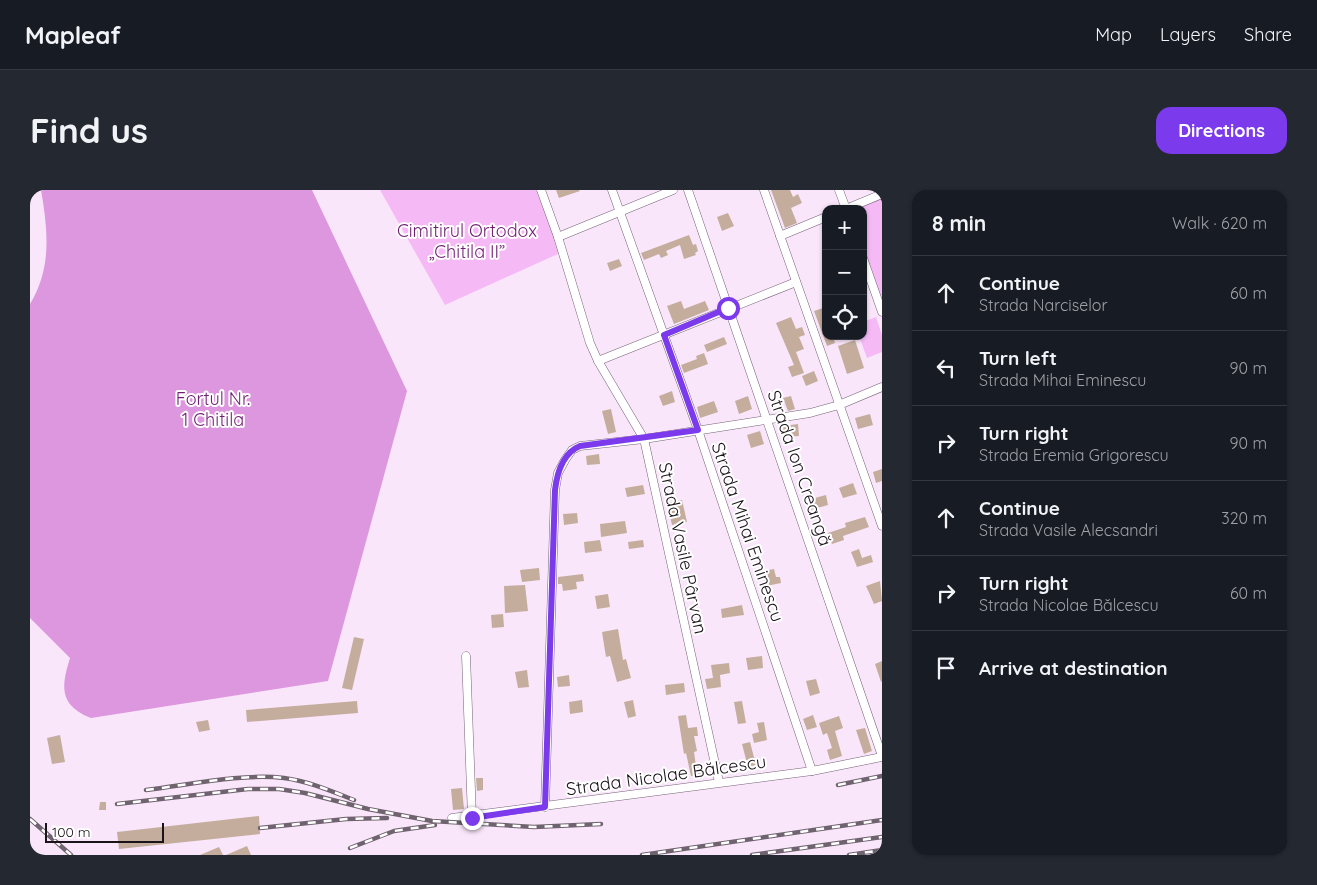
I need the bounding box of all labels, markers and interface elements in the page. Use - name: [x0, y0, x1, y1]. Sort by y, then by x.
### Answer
- text: Mapleaf: [25, 20, 121, 50]
- text: Map: [1095, 23, 1132, 46]
- text: Layers: [1160, 23, 1216, 46]
- text: Share: [1244, 23, 1292, 46]
- button: Directions: [1156, 107, 1287, 154]
- text: Find us: [30, 108, 148, 152]
- map controls: [822, 205, 867, 340]
- button: +: [822, 205, 867, 250]
- text: 8 min: [932, 210, 986, 236]
- text: Walk · 620 m: [1172, 213, 1267, 233]
- park label: Cimitirul Ortodox „Chitila II”: [397, 219, 537, 263]
- button: −: [822, 250, 867, 295]
- text: Continue: [979, 271, 1060, 295]
- icon: ahead: [932, 279, 960, 307]
- text: 60 m: [1230, 283, 1267, 303]
- button: locate: [822, 295, 867, 340]
- text: Strada Narciselor: [979, 295, 1108, 315]
- route start: [717, 297, 740, 320]
- text: Turn left: [979, 346, 1057, 370]
- icon: left: [932, 354, 960, 382]
- text: 90 m: [1230, 358, 1267, 378]
- text: Strada Mihai Eminescu: [979, 370, 1146, 390]
- park label: Fortul Nr. 1 Chitila: [176, 387, 250, 431]
- street label: Strada Ion Creangă: [763, 387, 837, 549]
- text: Turn right: [979, 421, 1068, 445]
- icon: right: [932, 429, 960, 457]
- text: 90 m: [1230, 433, 1267, 453]
- street label: Strada Mihai Eminescu: [706, 439, 790, 625]
- text: Strada Eremia Grigorescu: [979, 445, 1169, 465]
- street label: Strada Vasile Pârvan: [654, 460, 712, 636]
- text: Continue: [979, 496, 1060, 520]
- icon: ahead: [932, 504, 960, 532]
- text: 320 m: [1221, 508, 1267, 528]
- text: Strada Vasile Alecsandri: [979, 520, 1158, 540]
- text: Turn right: [979, 571, 1068, 595]
- icon: right: [932, 579, 960, 607]
- text: 60 m: [1230, 583, 1267, 603]
- text: Strada Nicolae Bălcescu: [979, 595, 1159, 615]
- icon: arrive: [932, 654, 960, 682]
- text: Arrive at destination: [979, 656, 1168, 680]
- street label: Strada Nicolae Bălcescu: [564, 750, 768, 800]
- route end: [461, 807, 484, 830]
- scale bar: [45, 820, 164, 843]
- text: 100 m: [52, 823, 90, 841]

